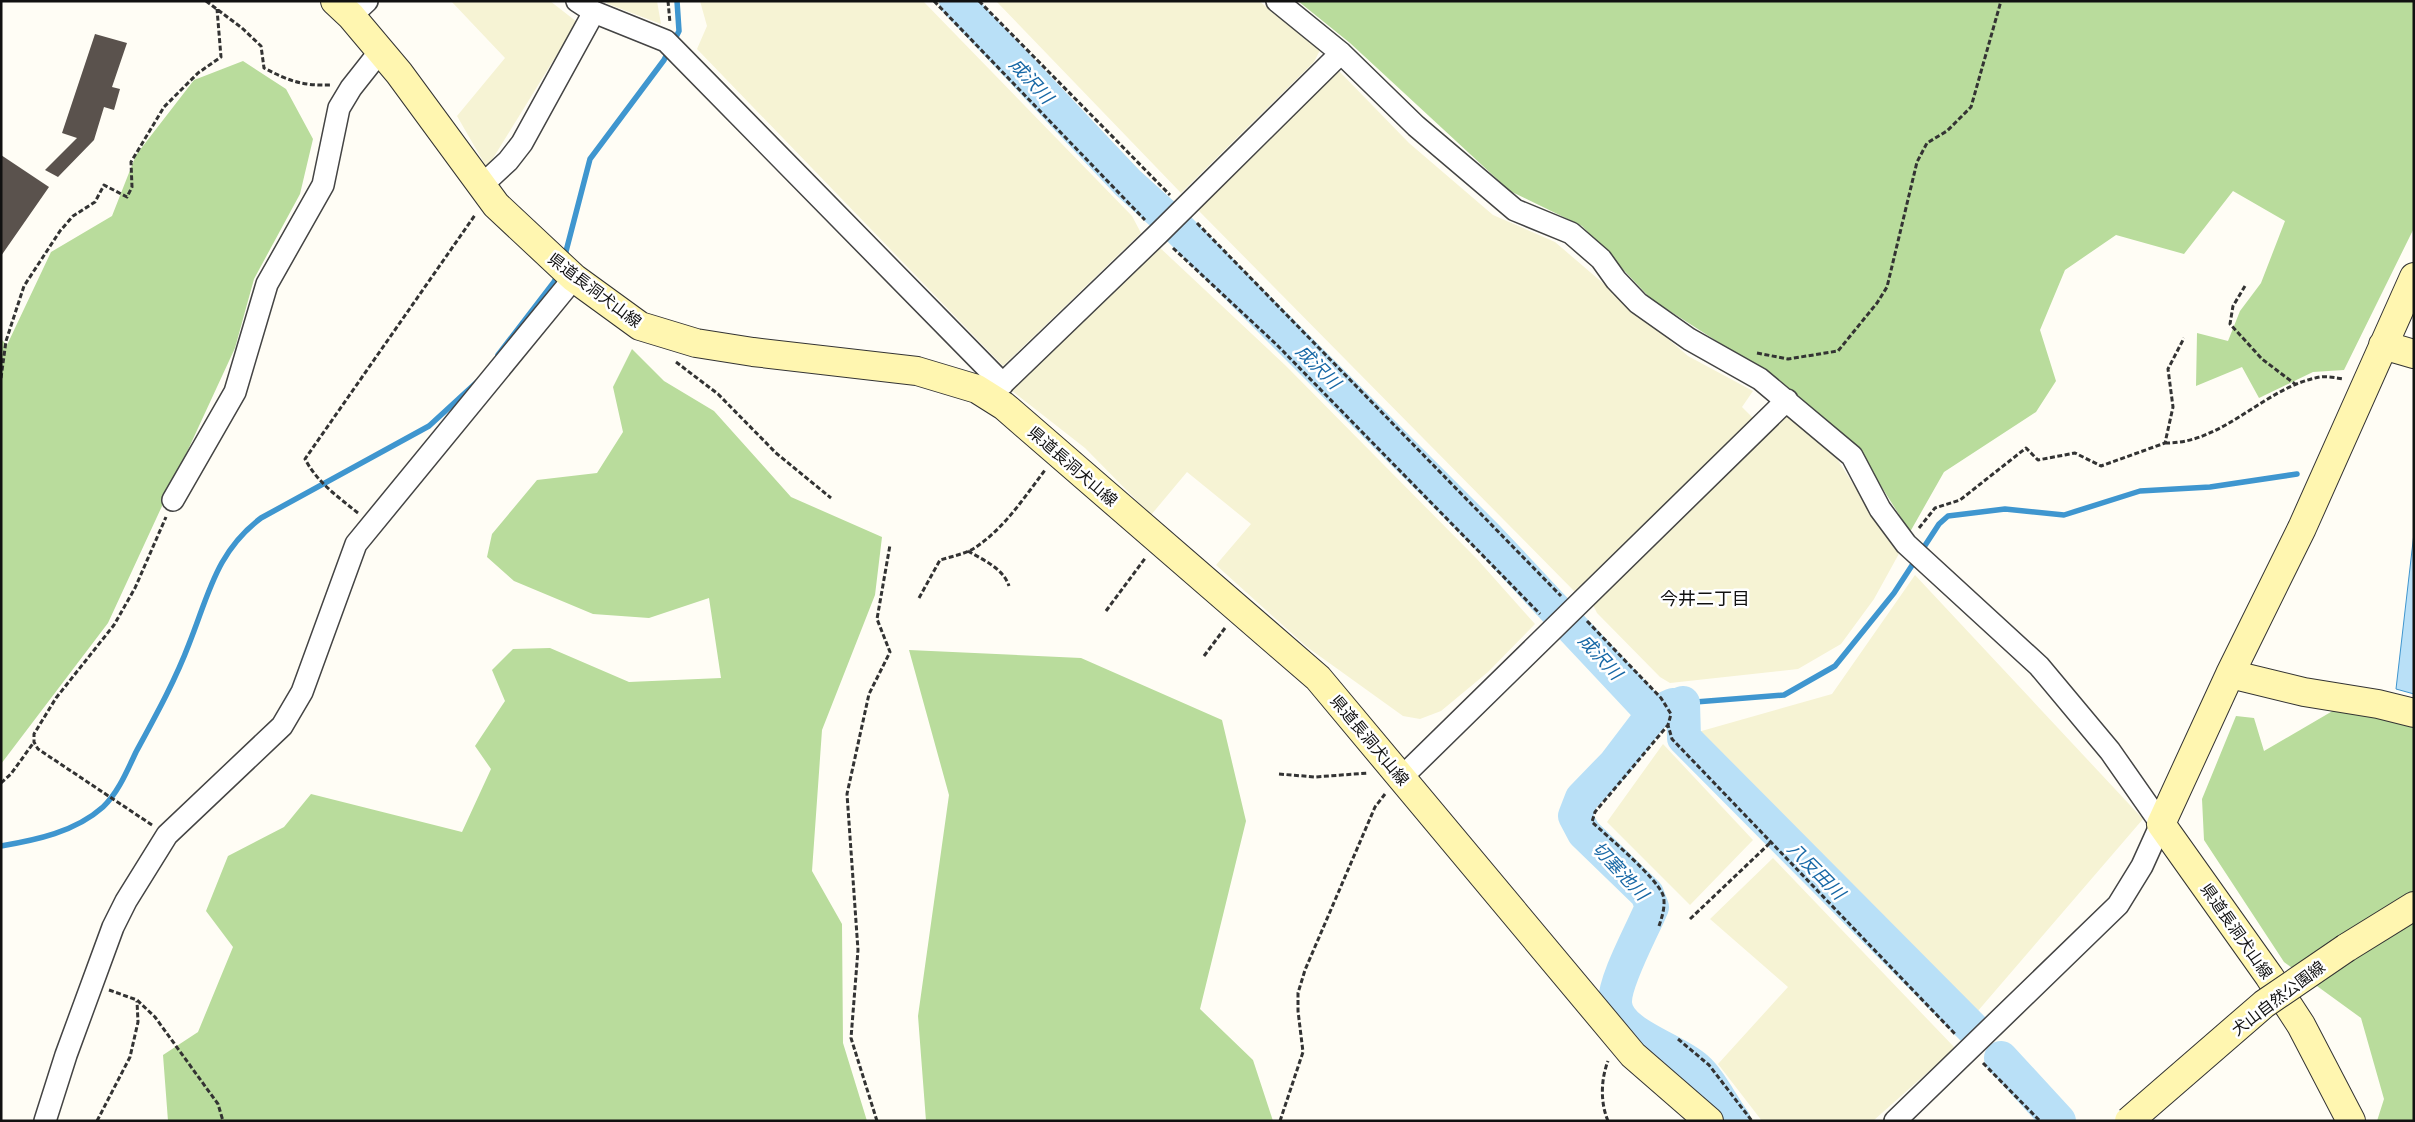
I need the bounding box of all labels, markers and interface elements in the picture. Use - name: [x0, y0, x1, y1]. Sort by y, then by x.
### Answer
- water label: 成沢川: [1005, 54, 1059, 110]
- street label: 県道長洞犬山線: [544, 249, 645, 332]
- water label: 成沢川: [1291, 340, 1346, 395]
- street label: 県道長洞犬山線: [1024, 422, 1121, 510]
- district label: 今井二丁目: [1660, 588, 1750, 610]
- water label: 成沢川: [1574, 630, 1628, 686]
- street label: 県道長洞犬山線: [1326, 691, 1413, 789]
- water label: 切塞池川: [1587, 837, 1654, 906]
- water label: 八反田川: [1783, 838, 1851, 906]
- street label: 県道長洞犬山線: [2197, 880, 2276, 983]
- street label: 犬山自然公園線: [2228, 957, 2329, 1040]

